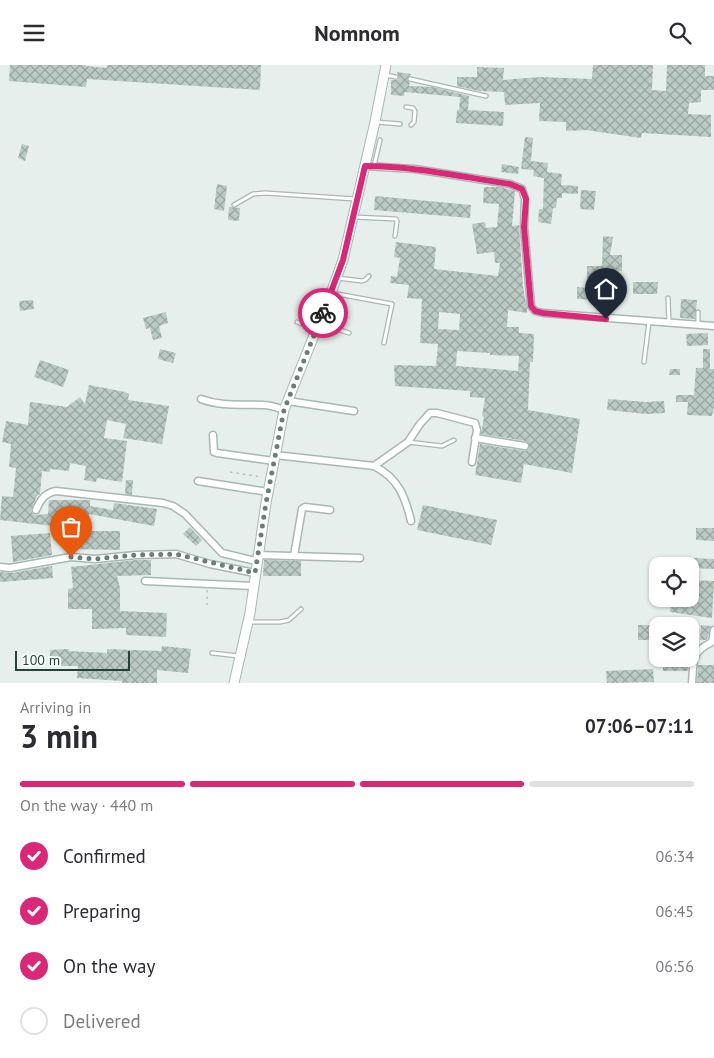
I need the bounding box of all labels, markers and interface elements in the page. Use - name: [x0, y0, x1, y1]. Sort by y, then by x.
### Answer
- icon: menu: [20, 19, 48, 47]
- text: Nomnom: [314, 19, 400, 47]
- icon: search: [666, 19, 694, 47]
- pin: [585, 268, 627, 319]
- icon: home: [592, 275, 620, 303]
- courier: [298, 288, 348, 338]
- icon: bike: [309, 299, 337, 327]
- pin: [50, 506, 92, 557]
- icon: bag: [57, 513, 85, 541]
- map controls: [649, 557, 699, 667]
- button: locate: [649, 557, 699, 607]
- button: layers: [649, 617, 699, 667]
- scale bar: [15, 648, 130, 671]
- text: 100 m: [22, 651, 60, 669]
- text: Arriving in: [20, 697, 91, 717]
- text: 07:06–07:11: [585, 714, 694, 738]
- text: 3 min: [20, 715, 98, 757]
- text: On the way · 440 m: [20, 795, 153, 815]
- icon: check: [20, 842, 48, 870]
- text: Confirmed: [63, 844, 146, 868]
- text: 06:34: [656, 846, 694, 866]
- icon: check: [20, 897, 48, 925]
- text: Preparing: [63, 899, 141, 923]
- text: 06:45: [656, 901, 694, 921]
- icon: check: [20, 952, 48, 980]
- text: On the way: [63, 954, 155, 978]
- text: 06:56: [656, 956, 694, 976]
- text: Delivered: [63, 1009, 141, 1033]

